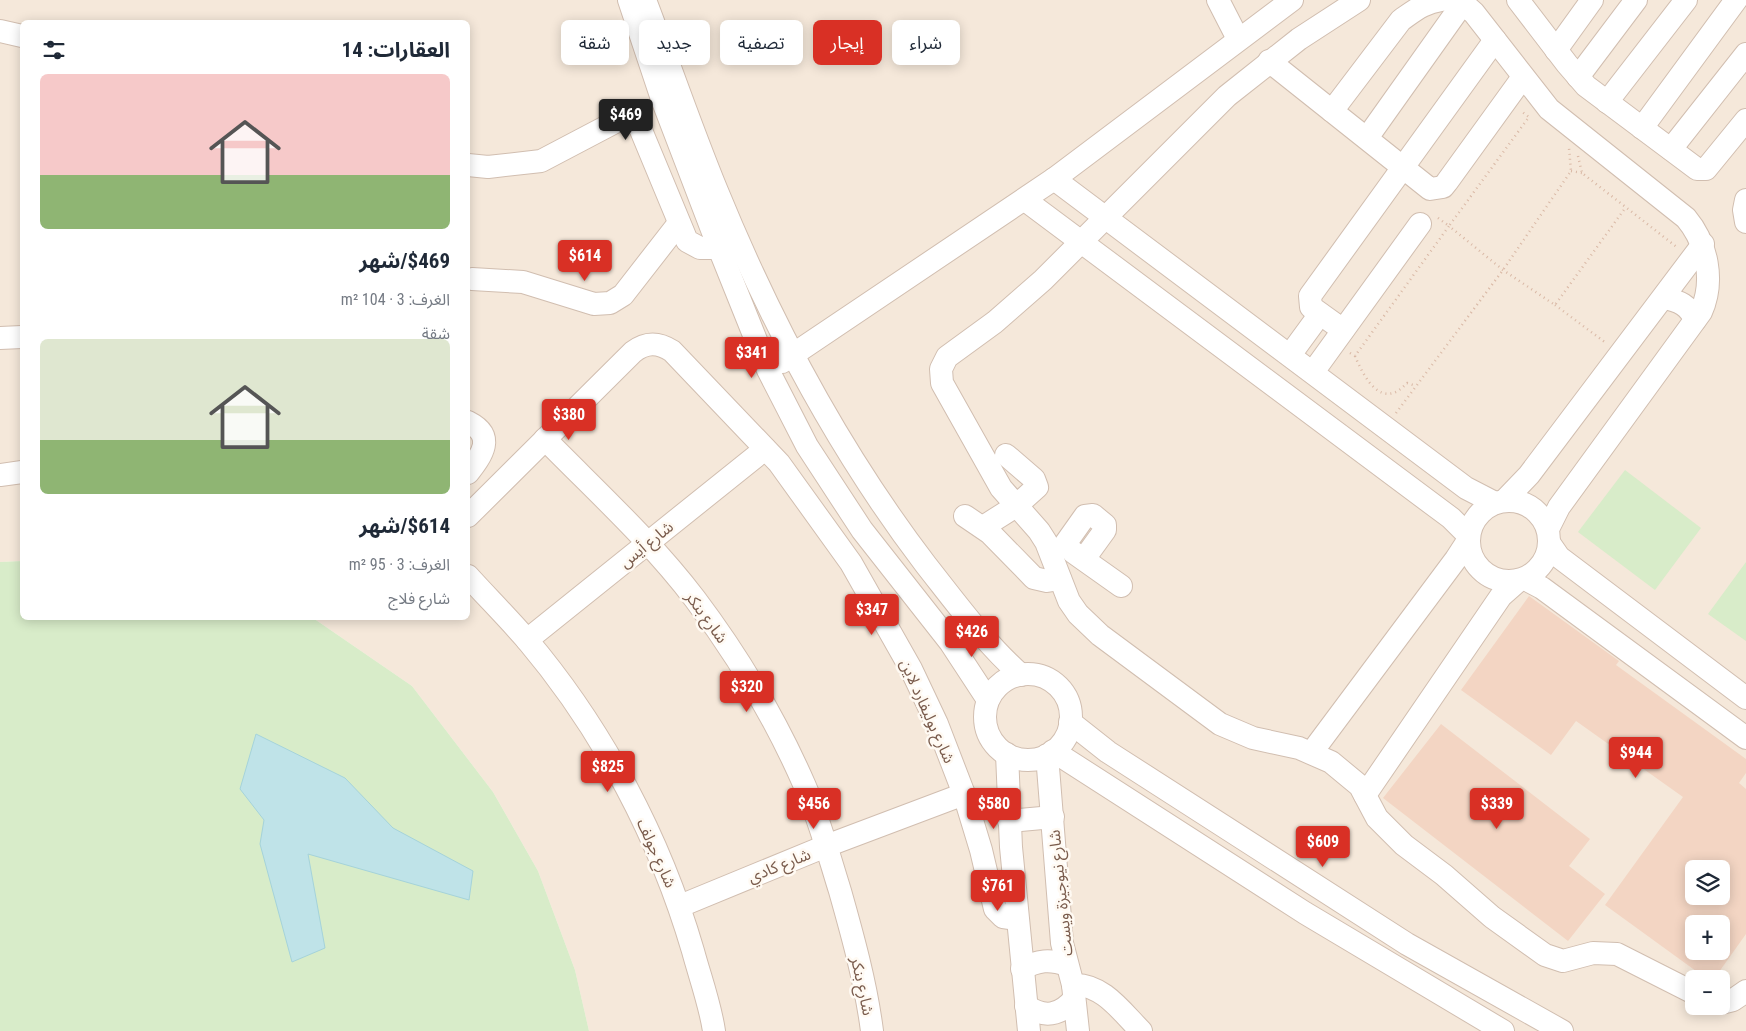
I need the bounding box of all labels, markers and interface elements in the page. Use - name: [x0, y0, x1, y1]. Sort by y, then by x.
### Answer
- chip: شقة: [561, 20, 629, 65]
- chip: جديد: [639, 20, 710, 65]
- chip: تصفية: [720, 20, 803, 65]
- chip: إيجار: [813, 20, 882, 65]
- chip: شراء: [892, 20, 960, 65]
- icon: filters: [40, 36, 68, 64]
- text: العقارات: 14: [342, 38, 450, 62]
- pin: $469: [596, 98, 656, 141]
- text: $469: [610, 105, 642, 124]
- icon: home: [200, 107, 290, 197]
- pin: $614: [555, 240, 615, 282]
- text: $614: [569, 246, 601, 265]
- text: $469/شهر: [359, 249, 450, 273]
- text: الغرف: 3 · 104 m²: [341, 290, 450, 309]
- text: شقة: [422, 324, 450, 343]
- pin: $341: [722, 336, 782, 379]
- text: $341: [736, 343, 768, 362]
- icon: home: [200, 372, 290, 462]
- pin: $380: [539, 398, 599, 441]
- text: $380: [553, 405, 585, 424]
- text: $614/شهر: [359, 514, 450, 538]
- street label: شارع أيس: [616, 517, 679, 574]
- text: الغرف: 3 · 95 m²: [349, 555, 450, 574]
- street label: شارع بنكر: [679, 587, 732, 649]
- text: شارع فلاج: [388, 589, 450, 608]
- pin: $347: [842, 594, 902, 636]
- text: $347: [856, 600, 888, 619]
- pin: $426: [942, 616, 1002, 658]
- text: $426: [956, 622, 988, 641]
- street label: شارع بوليفارد لاين: [893, 656, 959, 767]
- pin: $320: [717, 670, 777, 713]
- text: $320: [731, 677, 763, 696]
- pin: $944: [1606, 736, 1666, 779]
- text: $944: [1620, 743, 1652, 762]
- pin: $825: [578, 750, 638, 793]
- text: $825: [592, 757, 624, 776]
- pin: $456: [784, 788, 844, 830]
- pin: $580: [964, 788, 1024, 830]
- pin: $339: [1467, 788, 1527, 830]
- text: $456: [798, 794, 830, 813]
- text: $580: [978, 794, 1010, 813]
- text: $339: [1481, 794, 1513, 813]
- street label: شارع جولف: [630, 816, 680, 892]
- pin: $609: [1293, 826, 1353, 868]
- street label: شارع نيوجيزة ويست: [1044, 829, 1080, 957]
- text: $609: [1307, 832, 1339, 851]
- street label: شارع كادي: [745, 844, 814, 889]
- map controls: [1685, 860, 1730, 1015]
- button: layers: [1685, 860, 1730, 905]
- pin: $761: [968, 870, 1028, 912]
- text: $761: [982, 876, 1014, 895]
- button: +: [1685, 915, 1730, 960]
- street label: شارع بنكر: [844, 954, 878, 1018]
- button: −: [1685, 970, 1730, 1015]

